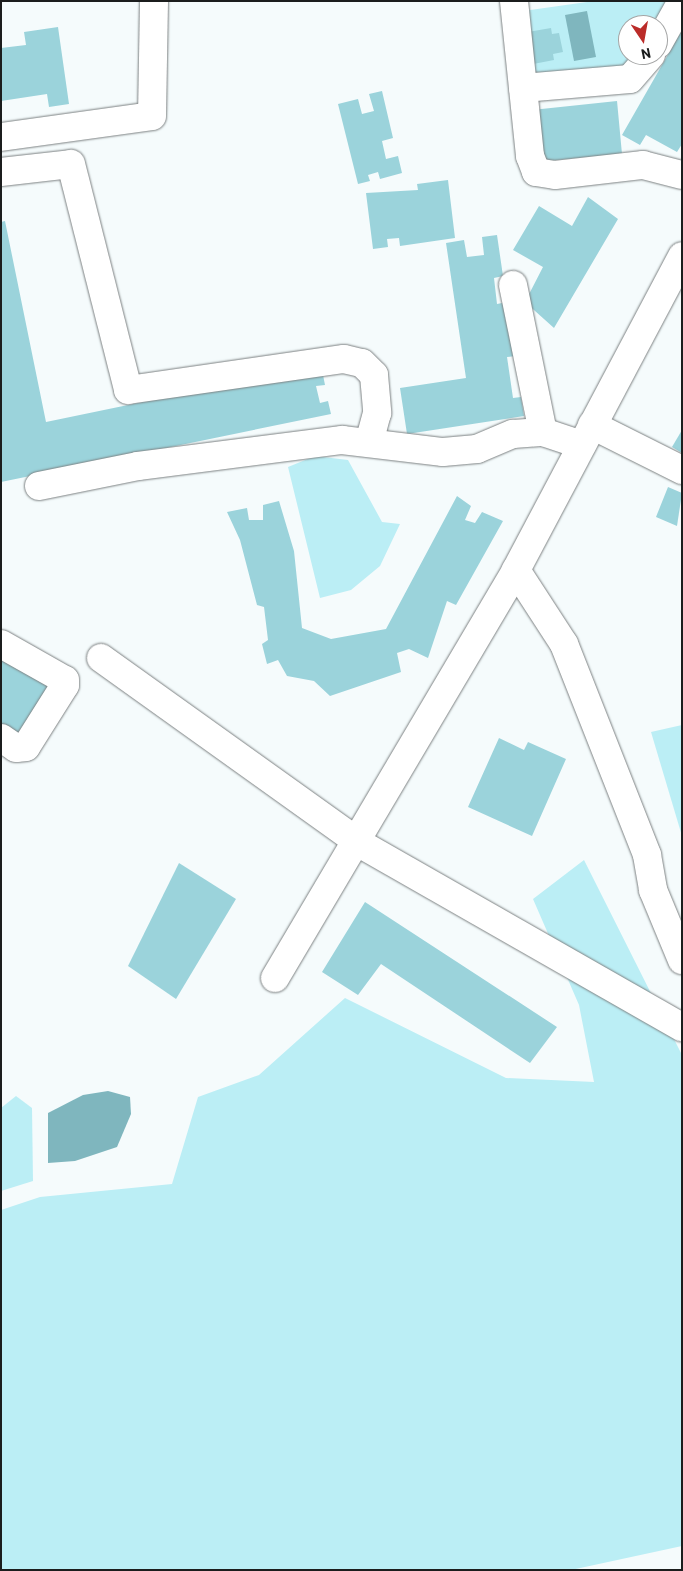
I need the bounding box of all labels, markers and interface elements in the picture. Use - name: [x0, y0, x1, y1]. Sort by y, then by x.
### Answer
- north arrow: [618, 15, 668, 65]
- text: N: [640, 45, 652, 63]

